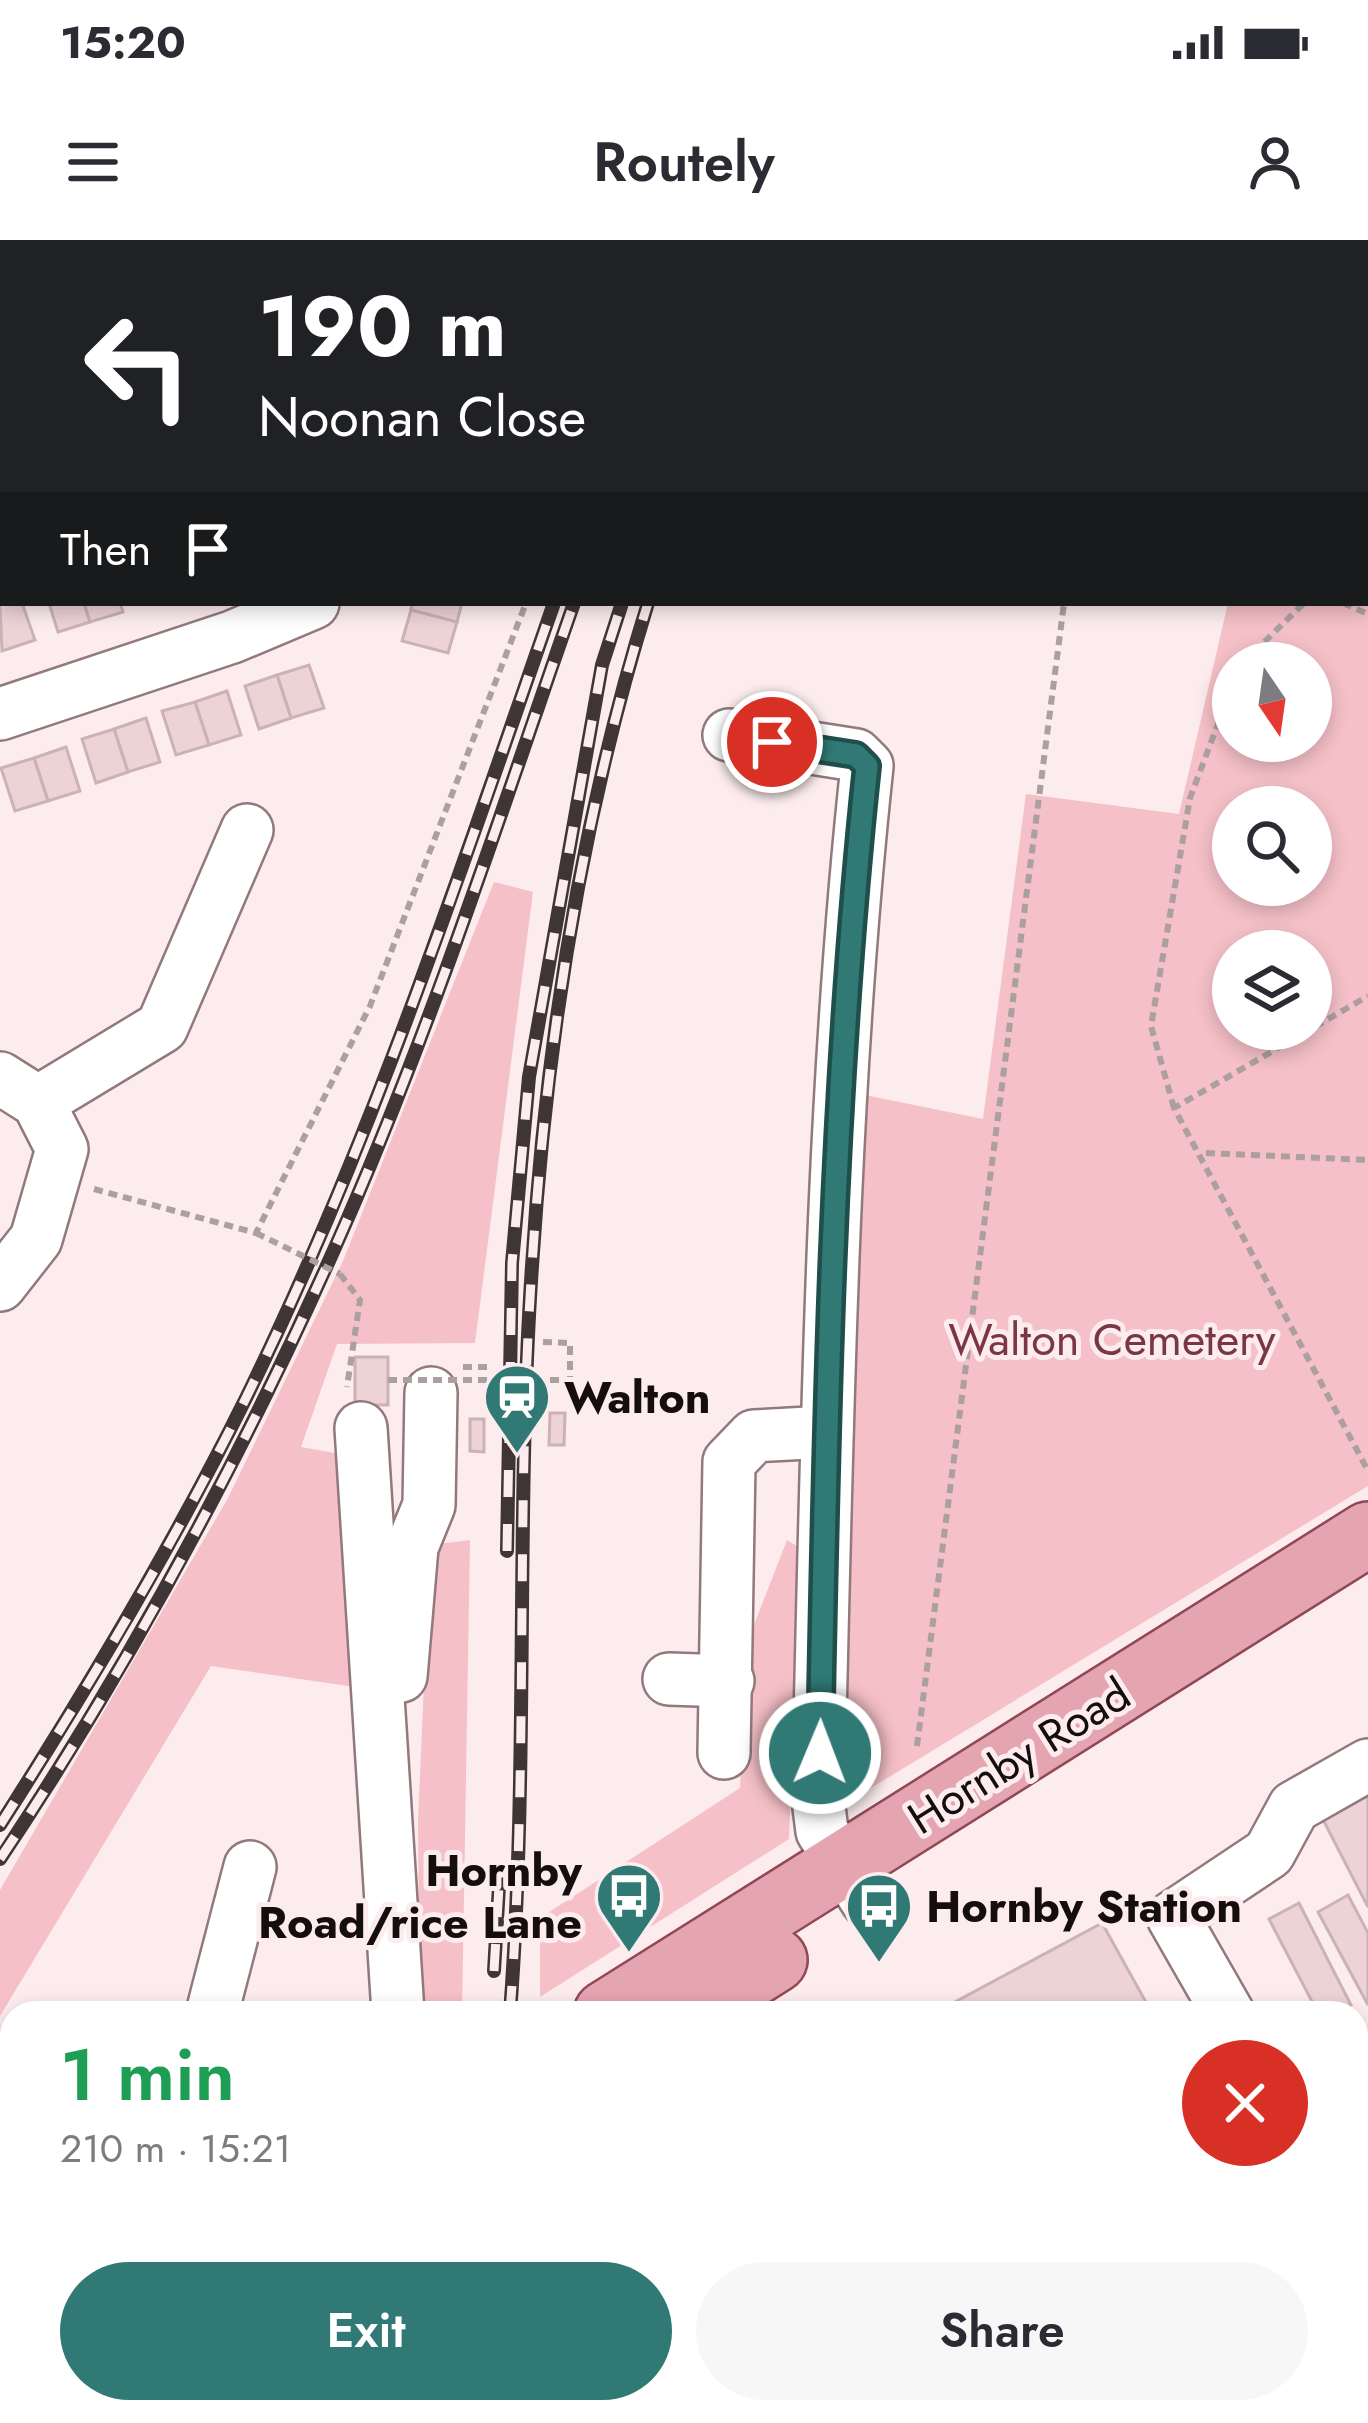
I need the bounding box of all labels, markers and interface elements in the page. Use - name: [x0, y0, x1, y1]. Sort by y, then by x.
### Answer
- text: 15:20: [60, 10, 186, 75]
- text: Routely: [593, 123, 775, 201]
- icon: menu: [60, 129, 126, 195]
- icon: person: [1242, 129, 1308, 195]
- text: 190 m: [258, 266, 507, 388]
- icon: left: [60, 288, 216, 444]
- text: Noonan Close: [258, 378, 586, 456]
- icon: arrive: [175, 516, 241, 582]
- text: Then: [60, 517, 151, 582]
- north arrow: [1212, 642, 1332, 762]
- map controls: [1212, 642, 1332, 1050]
- pin: [721, 691, 823, 793]
- icon: arrive: [739, 709, 805, 775]
- button: search: [1212, 786, 1332, 906]
- button: layers: [1212, 930, 1332, 1050]
- park label: Walton Cemetery: [948, 1307, 1276, 1372]
- station icon: Walton: [482, 1362, 552, 1456]
- place label: Walton: [564, 1365, 711, 1430]
- street label: Hornby Road: [895, 1662, 1143, 1850]
- position arrow: [757, 1690, 883, 1816]
- place label: Hornby Road/rice Lane: [258, 1838, 583, 1955]
- bus stop icon: Hornby Road/rice Lane: [594, 1861, 664, 1955]
- bus stop icon: Hornby Station: [844, 1871, 914, 1965]
- place label: Hornby Station: [926, 1874, 1242, 1939]
- text: 1 min: [60, 2023, 235, 2127]
- button: close: [1182, 2040, 1308, 2166]
- text: 210 m · 15:21: [60, 2120, 291, 2177]
- button: Exit: [60, 2262, 672, 2400]
- button: Share: [696, 2262, 1308, 2400]

